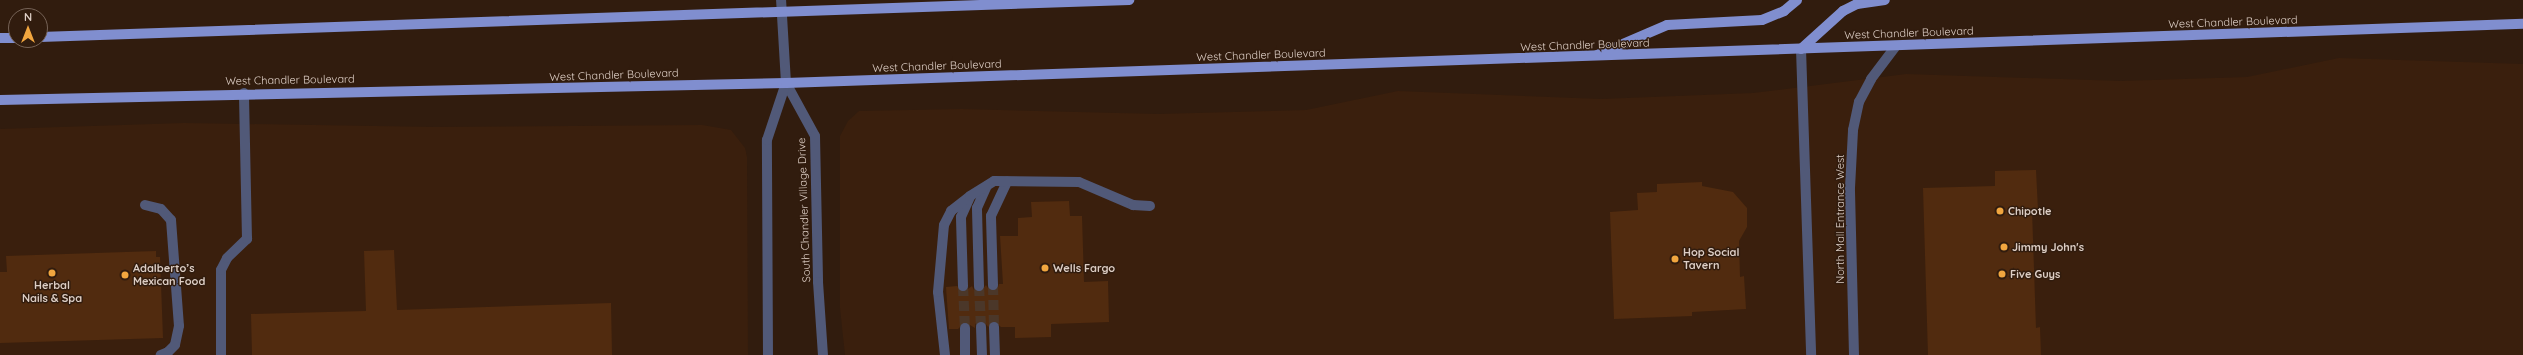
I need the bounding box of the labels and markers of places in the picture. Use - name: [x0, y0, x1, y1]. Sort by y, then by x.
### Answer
- place label: Chipotle: [2008, 204, 2052, 218]
- marker: Chipotle: [1995, 206, 2005, 216]
- place label: Jimmy John's: [2012, 240, 2084, 254]
- marker: Jimmy John's: [1999, 242, 2009, 252]
- place label: Hop Social Tavern: [1683, 246, 1739, 272]
- marker: Hop Social Tavern: [1670, 254, 1680, 264]
- place label: Wells Fargo: [1053, 261, 1115, 275]
- place label: Adalberto’s Mexican Food: [133, 262, 205, 288]
- marker: Wells Fargo: [1040, 263, 1050, 273]
- place label: Five Guys: [2010, 267, 2060, 281]
- marker: Herbal Nails & Spa: [47, 268, 57, 278]
- marker: Five Guys: [1997, 269, 2007, 279]
- marker: Adalberto’s Mexican Food: [120, 270, 130, 280]
- place label: Herbal Nails & Spa: [22, 279, 82, 305]

